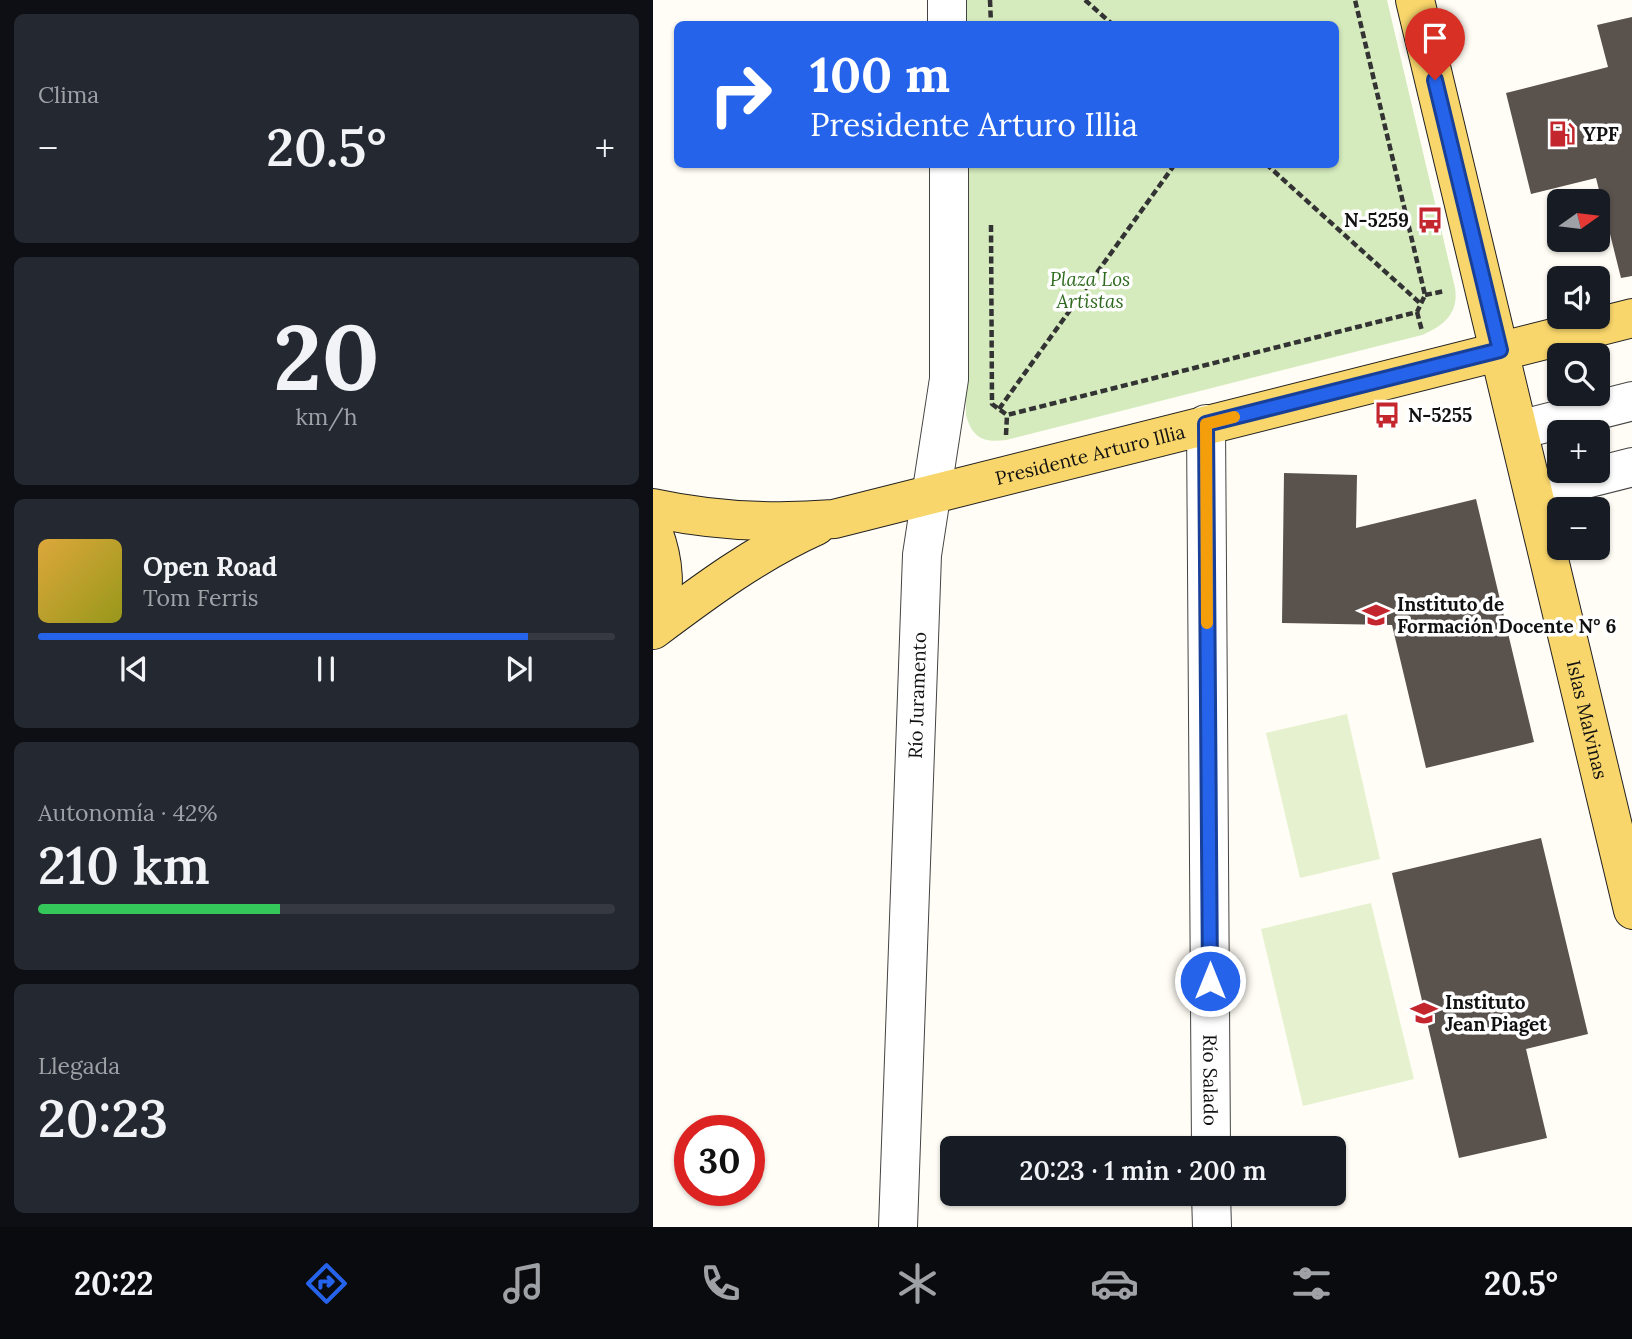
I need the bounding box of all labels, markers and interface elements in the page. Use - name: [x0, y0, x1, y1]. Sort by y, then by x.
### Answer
- pin: [1405, 8, 1465, 80]
- icon: arrive: [1416, 19, 1454, 57]
- text: 100 m: [810, 43, 950, 105]
- icon: right: [695, 49, 786, 140]
- text: Clima: [38, 80, 99, 109]
- text: Presidente Arturo Illia: [810, 104, 1138, 145]
- text: 20.5°: [266, 114, 387, 180]
- fuel station icon: YPF: [1547, 119, 1577, 149]
- place label: YPF: [1583, 122, 1619, 146]
- text: −: [38, 124, 58, 172]
- text: +: [595, 124, 615, 172]
- north arrow: [1547, 189, 1610, 252]
- map controls: [1547, 189, 1610, 560]
- bus stop icon: N-5259: [1415, 205, 1445, 235]
- place label: N-5259: [1344, 208, 1409, 232]
- button: sound: [1547, 266, 1610, 329]
- park label: Plaza Los Artistas: [1050, 267, 1130, 313]
- text: 20: [273, 298, 380, 415]
- button: search: [1547, 343, 1610, 406]
- bus stop icon: N-5255: [1372, 400, 1402, 430]
- text: km/h: [295, 402, 358, 431]
- place label: N-5255: [1408, 403, 1472, 427]
- street label: Presidente Arturo Illia: [993, 419, 1188, 490]
- button: +: [1547, 420, 1610, 483]
- button: −: [1547, 497, 1610, 560]
- text: Open Road: [143, 550, 277, 583]
- text: Tom Ferris: [143, 583, 258, 612]
- place label: Instituto de Formación Docente N° 6: [1397, 592, 1617, 638]
- school or university icon: Instituto de Formación Docente N° 6: [1361, 600, 1391, 630]
- street label: Río Juramento: [903, 631, 931, 759]
- icon: previous: [115, 650, 153, 688]
- icon: pause: [307, 650, 345, 688]
- icon: next: [500, 650, 538, 688]
- street label: Islas Malvinas: [1562, 658, 1613, 782]
- text: Autonomía · 42%: [38, 798, 217, 827]
- text: 210 km: [38, 832, 210, 898]
- position arrow: [1173, 944, 1247, 1018]
- place label: Instituto Jean Piaget: [1445, 990, 1548, 1036]
- school or university icon: Instituto Jean Piaget: [1409, 998, 1439, 1028]
- street label: Río Salado: [1198, 1034, 1223, 1126]
- text: Llegada: [38, 1051, 120, 1080]
- text: 20:23: [38, 1085, 168, 1151]
- speed limit sign: 30: [674, 1115, 765, 1206]
- text: 20:23 · 1 min · 200 m: [1020, 1154, 1266, 1187]
- icon: directions: [302, 1259, 351, 1308]
- icon: music: [499, 1259, 548, 1308]
- icon: phone: [696, 1259, 745, 1308]
- icon: climate: [893, 1259, 942, 1308]
- icon: car: [1090, 1259, 1139, 1308]
- icon: filters: [1287, 1259, 1336, 1308]
- text: 20:22: [74, 1263, 154, 1304]
- text: 20.5°: [1484, 1263, 1558, 1304]

